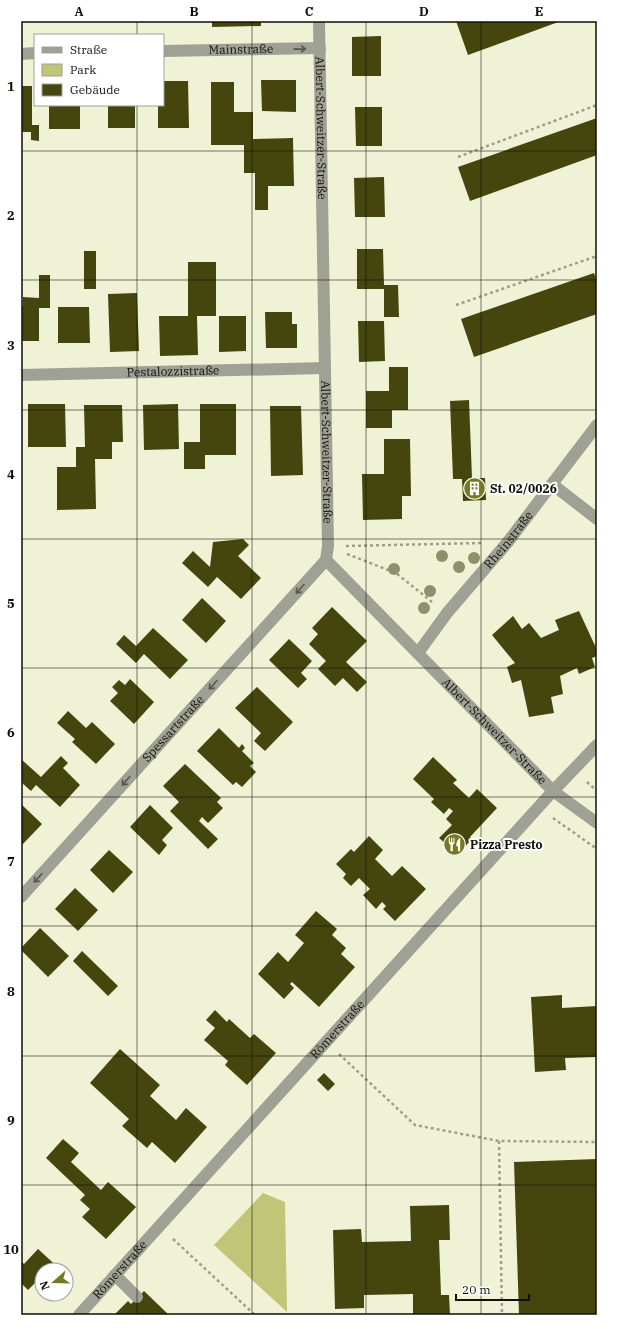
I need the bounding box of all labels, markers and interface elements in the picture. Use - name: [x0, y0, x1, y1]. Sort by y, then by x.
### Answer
- text: A: [74, 3, 84, 20]
- text: B: [189, 3, 199, 20]
- text: C: [305, 3, 314, 20]
- text: D: [419, 3, 429, 20]
- text: E: [535, 3, 543, 20]
- legend: [34, 34, 164, 106]
- street label: Mainstraße: [209, 41, 273, 57]
- text: Straße: [70, 42, 107, 57]
- one-way arrow: [293, 45, 306, 53]
- street label: Albert-Schweitzer-Straße: [313, 56, 330, 200]
- text: Park: [70, 62, 96, 77]
- text: 1: [7, 78, 15, 95]
- text: Gebäude: [70, 82, 120, 97]
- text: 2: [7, 207, 15, 224]
- text: 3: [7, 337, 15, 354]
- street label: Pestalozzistraße: [126, 362, 219, 380]
- street label: Albert-Schweitzer-Straße: [318, 380, 336, 524]
- text: 4: [7, 466, 15, 483]
- building icon: St. 02/0026: [461, 476, 487, 502]
- place label: St. 02/0026: [490, 481, 557, 496]
- street label: Rheinstraße: [481, 508, 536, 571]
- one-way arrow: [296, 583, 305, 593]
- text: 5: [7, 595, 15, 612]
- street label: Albert-Schweitzer-Straße: [439, 675, 550, 787]
- one-way arrow: [208, 680, 217, 690]
- street label: Spessartstraße: [139, 692, 207, 765]
- text: 6: [7, 724, 15, 741]
- one-way arrow: [121, 776, 130, 787]
- restaurant icon: Pizza Presto: [441, 832, 467, 858]
- place label: Pizza Presto: [470, 837, 542, 852]
- text: 7: [7, 853, 15, 870]
- one-way arrow: [34, 873, 43, 883]
- text: 8: [7, 983, 15, 1000]
- street label: Römerstraße: [307, 997, 367, 1062]
- text: 9: [7, 1112, 15, 1129]
- street label: Römerstraße: [89, 1237, 150, 1302]
- text: 10: [3, 1241, 19, 1258]
- north arrow: [34, 1262, 74, 1302]
- scale bar: [456, 1276, 529, 1302]
- text: N: [36, 1279, 53, 1292]
- text: 20 m: [462, 1282, 491, 1297]

